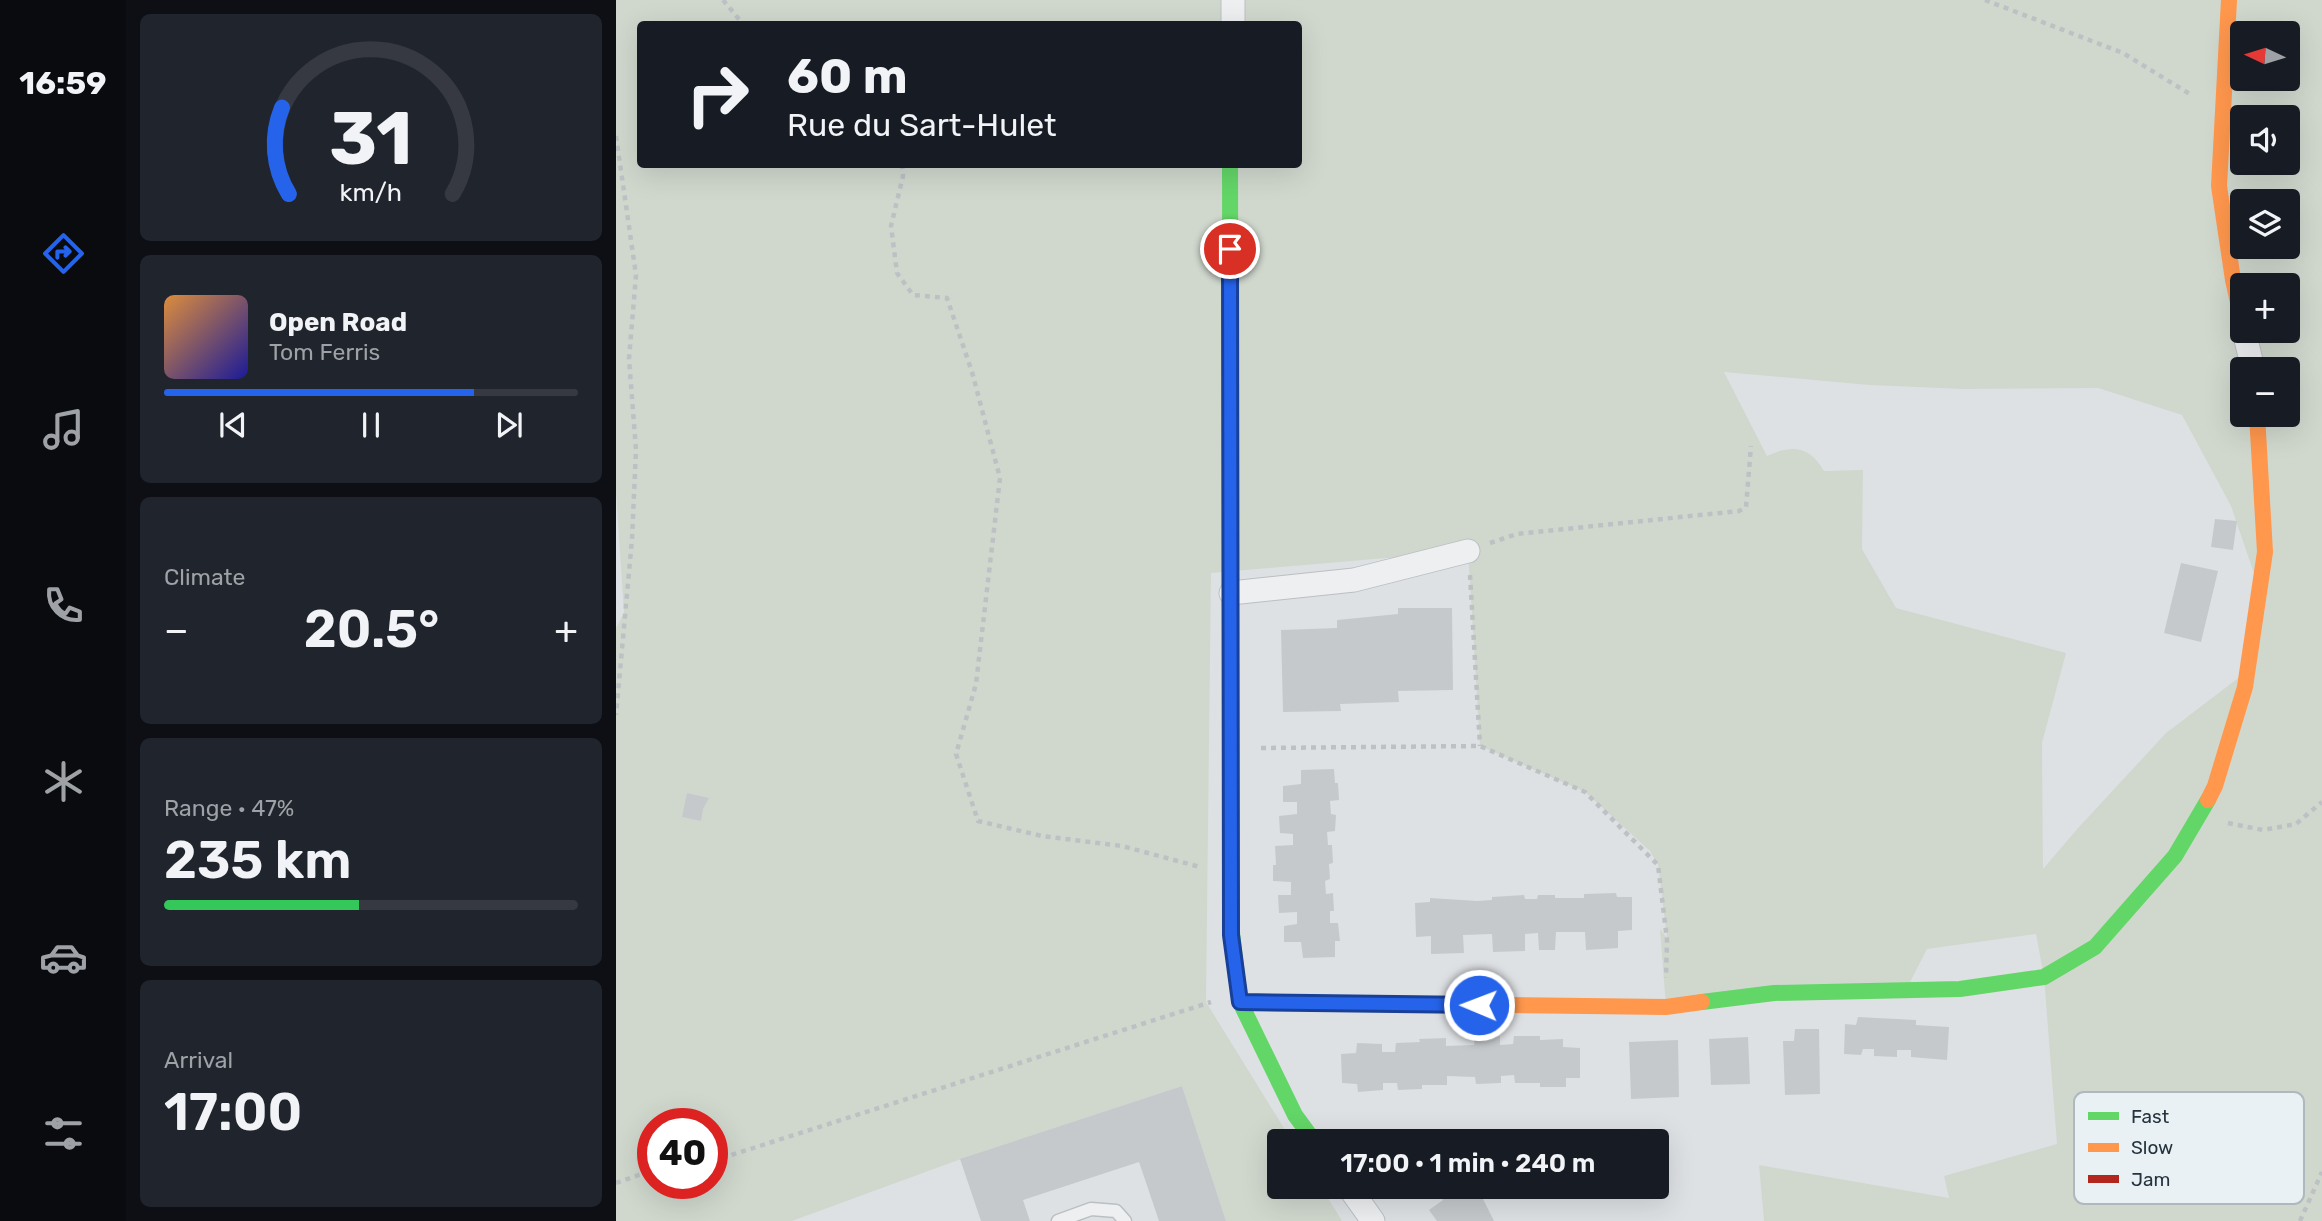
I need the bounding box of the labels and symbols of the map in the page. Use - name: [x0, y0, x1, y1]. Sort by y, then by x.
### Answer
- north arrow: [2230, 21, 2300, 91]
- pin: [1200, 219, 1260, 279]
- position arrow: [1442, 968, 1516, 1042]
- legend: [2074, 1092, 2304, 1204]
- text: Fast: [2131, 1105, 2170, 1128]
- speed limit sign: 40: [637, 1108, 728, 1199]
- text: Slow: [2131, 1136, 2173, 1159]
- text: Jam: [2131, 1168, 2170, 1191]

